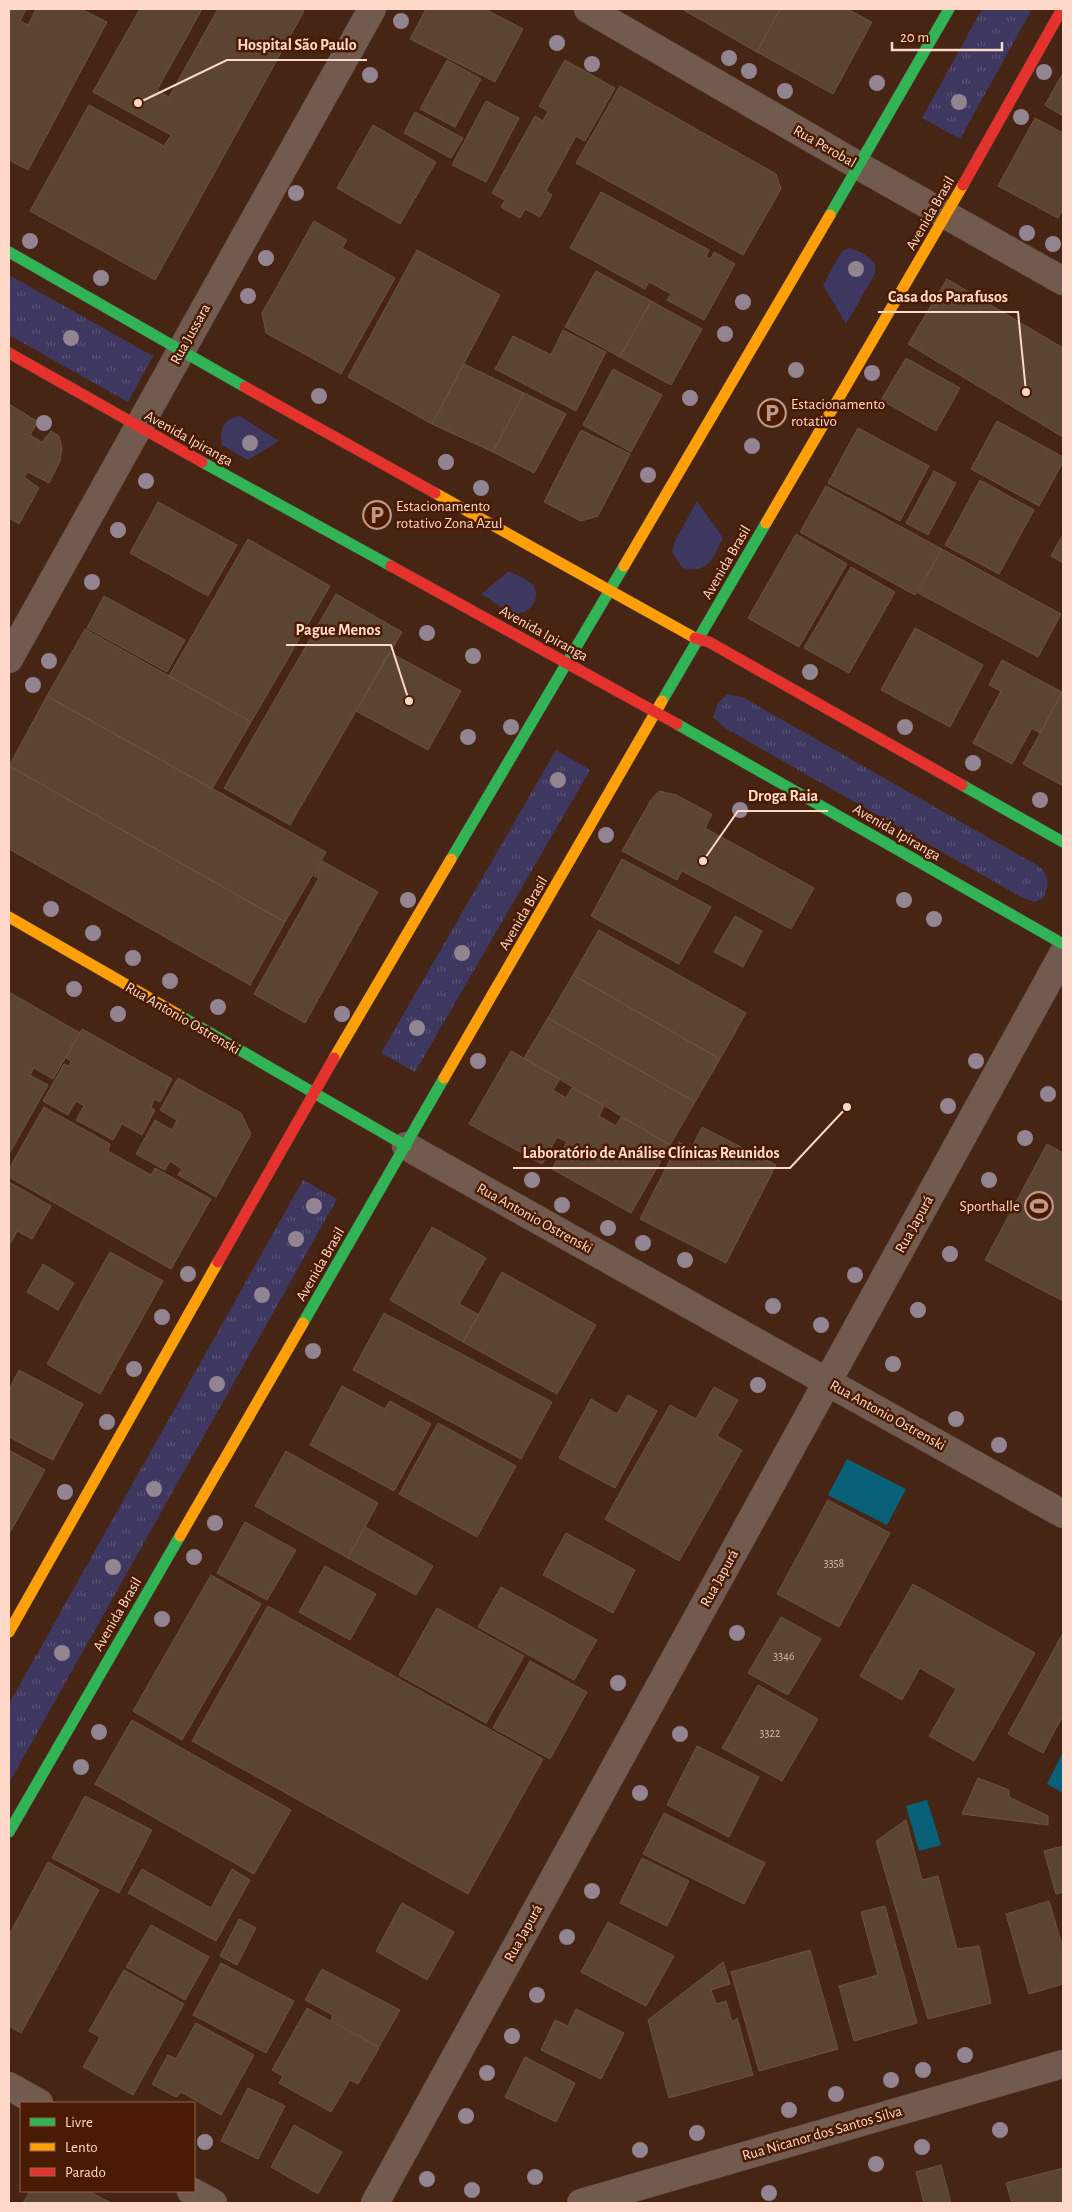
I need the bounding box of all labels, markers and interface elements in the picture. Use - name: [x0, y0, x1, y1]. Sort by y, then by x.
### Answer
- scale bar: [892, 20, 1002, 52]
- callout: Hospital São Paulo: [227, 29, 367, 60]
- text: 20 m: [900, 30, 929, 45]
- text: Hospital São Paulo: [237, 37, 357, 53]
- street label: Rua Perobal: [791, 123, 859, 170]
- street label: Avenida Brasil: [903, 174, 958, 253]
- callout: Casa dos Parafusos: [878, 281, 1018, 312]
- text: Casa dos Parafusos: [888, 289, 1008, 305]
- street label: Rua Jussara: [168, 301, 213, 367]
- place label: Estacionamento rotativo: [791, 397, 885, 429]
- parking icon: Estacionamento rotativo: [757, 398, 787, 428]
- street label: Avenida Ipiranga: [142, 408, 236, 469]
- place label: Estacionamento rotativo Zona Azul: [396, 499, 502, 531]
- parking icon: Estacionamento rotativo Zona Azul: [362, 500, 392, 530]
- street label: Avenida Brasil: [699, 523, 754, 602]
- street label: Avenida Ipiranga: [497, 603, 591, 664]
- callout: Pague Menos: [286, 614, 391, 645]
- text: Pague Menos: [295, 622, 381, 638]
- callout: Droga Raia: [738, 780, 828, 811]
- text: Droga Raia: [748, 788, 819, 804]
- street label: Avenida Ipiranga: [850, 801, 943, 864]
- street label: Avenida Brasil: [496, 874, 551, 953]
- street label: Rua Antonio Ostrenski: [123, 980, 243, 1057]
- callout: Laboratório de Análise Clínicas Reunidos: [513, 1137, 790, 1168]
- text: Laboratório de Análise Clínicas Reunidos: [522, 1145, 780, 1161]
- street label: Rua Antonio Ostrenski: [474, 1180, 595, 1256]
- sports icon: Sporthalle: [1024, 1191, 1054, 1221]
- street label: Rua Japurá: [893, 1193, 936, 1255]
- place label: Sporthalle: [959, 1199, 1020, 1214]
- street label: Avenida Brasil: [293, 1225, 348, 1304]
- street label: Rua Antonio Ostrenski: [827, 1377, 948, 1453]
- street label: Rua Japurá: [698, 1547, 741, 1609]
- house number: 3358: [824, 1557, 845, 1569]
- street label: Avenida Brasil: [90, 1575, 145, 1654]
- house number: 3346: [773, 1650, 795, 1662]
- house number: 3322: [760, 1727, 781, 1739]
- street label: Rua Japurá: [502, 1902, 545, 1964]
- legend: [20, 2102, 195, 2192]
- street label: Rua Nicanor dos Santos Silva: [741, 2103, 904, 2163]
- text: Livre: [65, 2115, 93, 2130]
- text: Lento: [65, 2140, 98, 2155]
- text: Parado: [65, 2165, 106, 2180]

